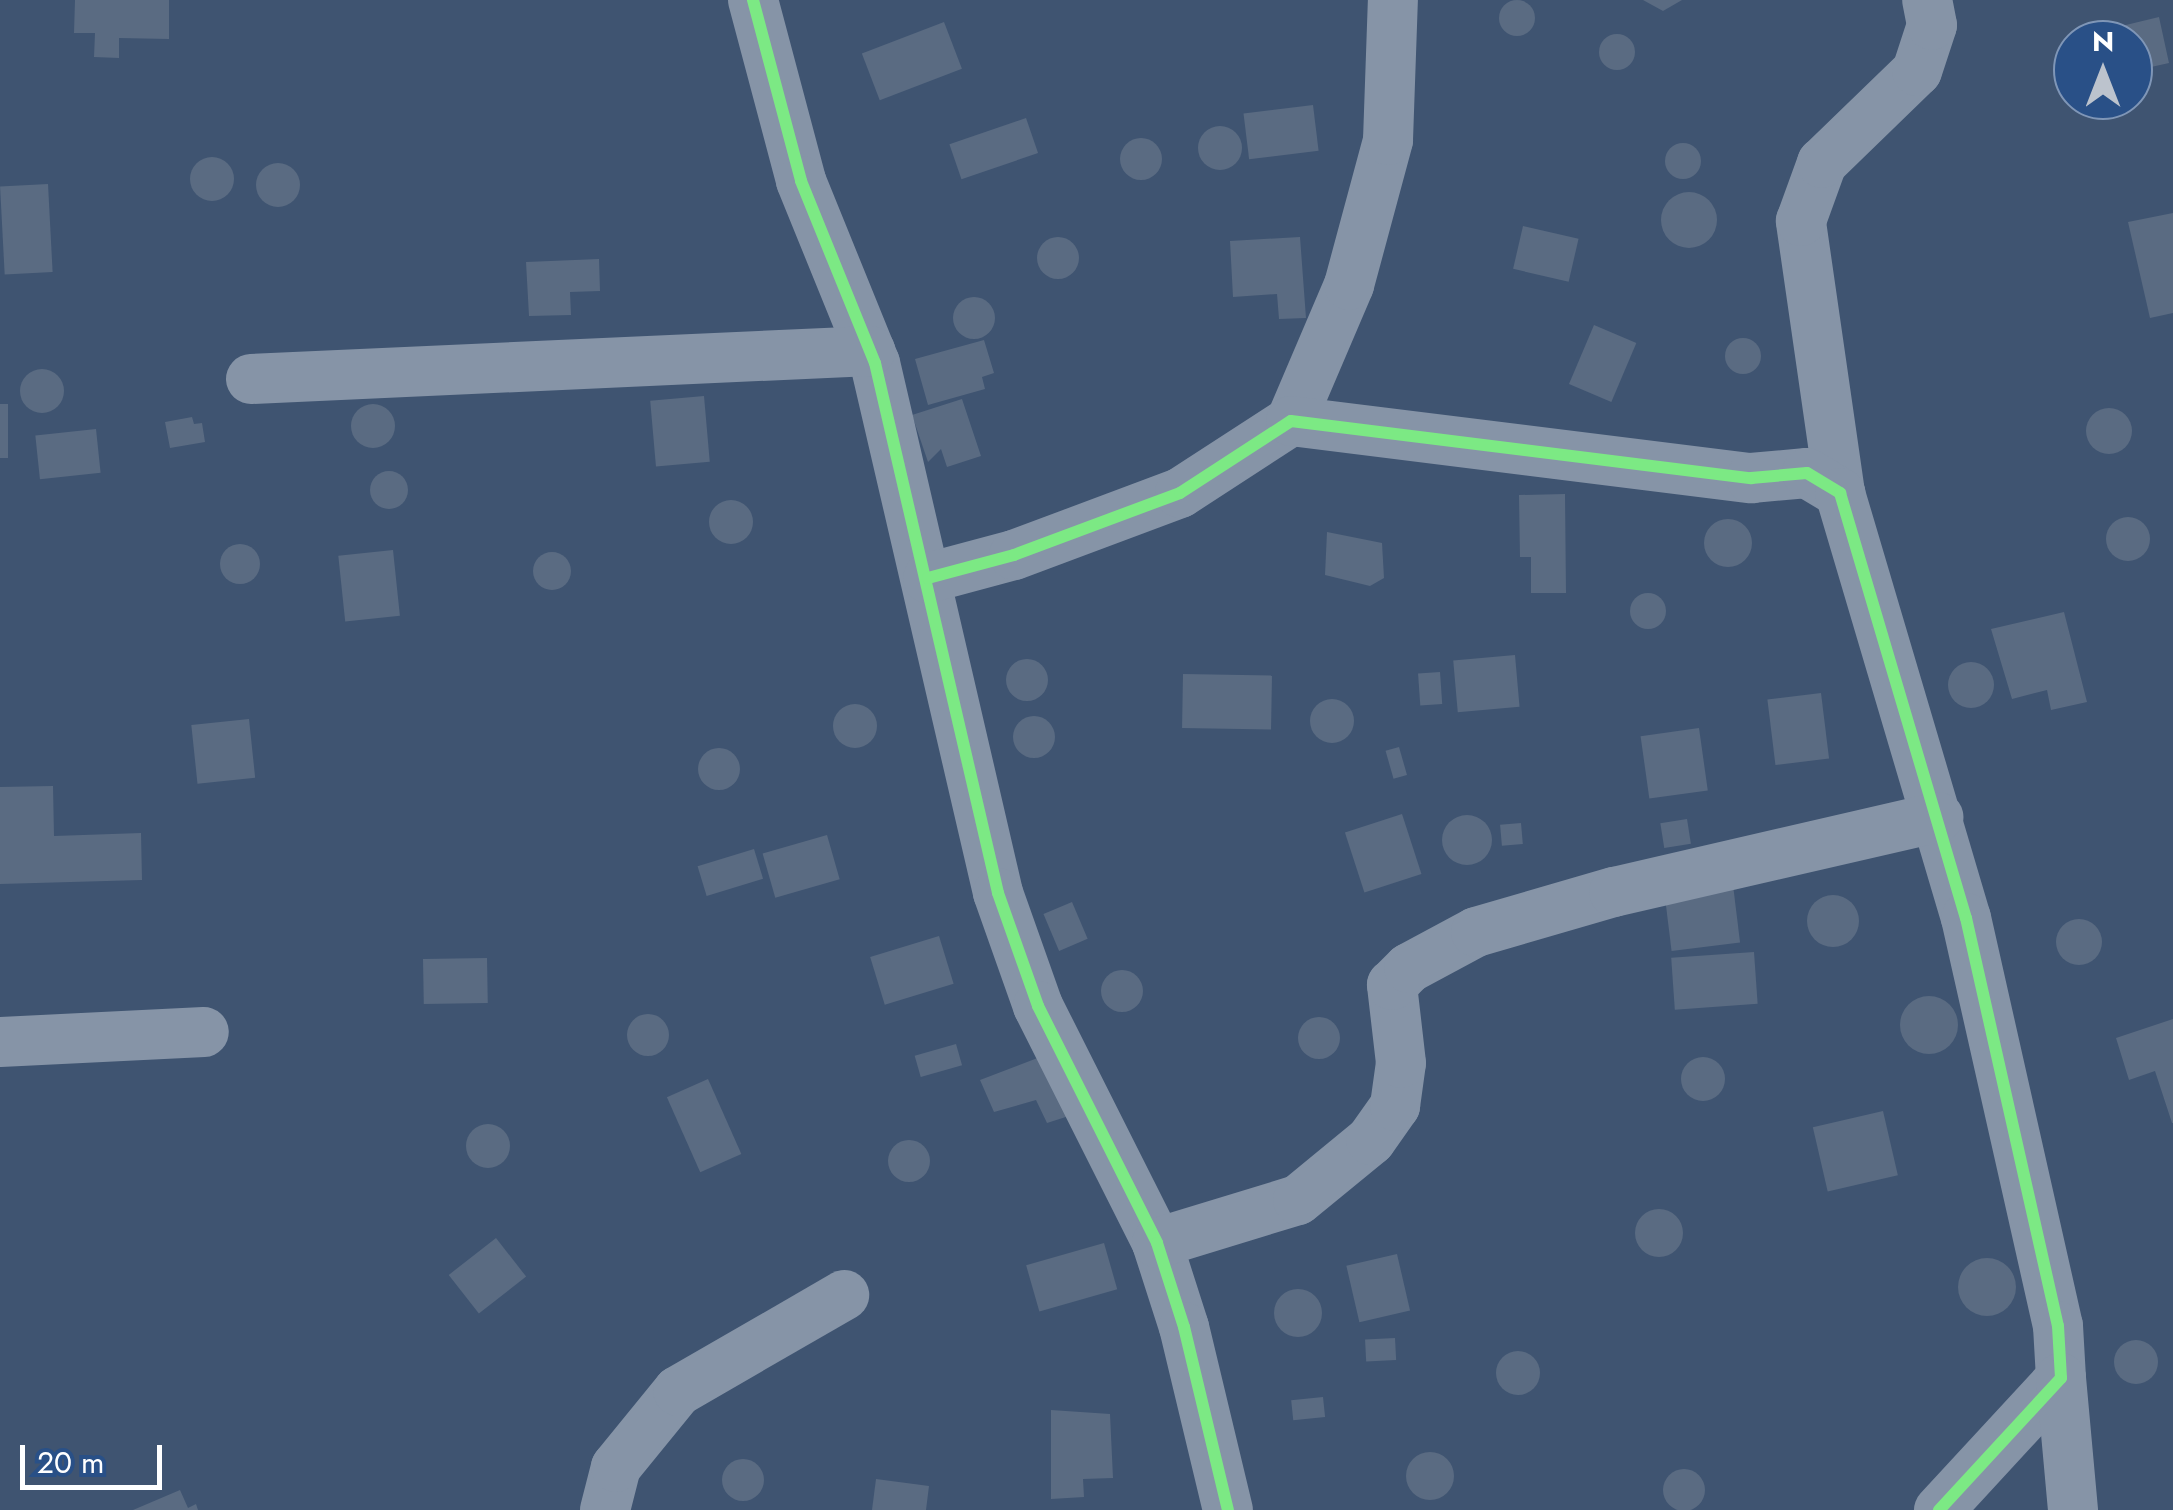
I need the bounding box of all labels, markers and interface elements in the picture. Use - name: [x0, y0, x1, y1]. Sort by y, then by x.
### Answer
- north arrow: [2053, 20, 2153, 120]
- text: N: [2092, 21, 2114, 62]
- scale bar: [25, 1425, 168, 1487]
- text: 20 m: [37, 1441, 104, 1484]

